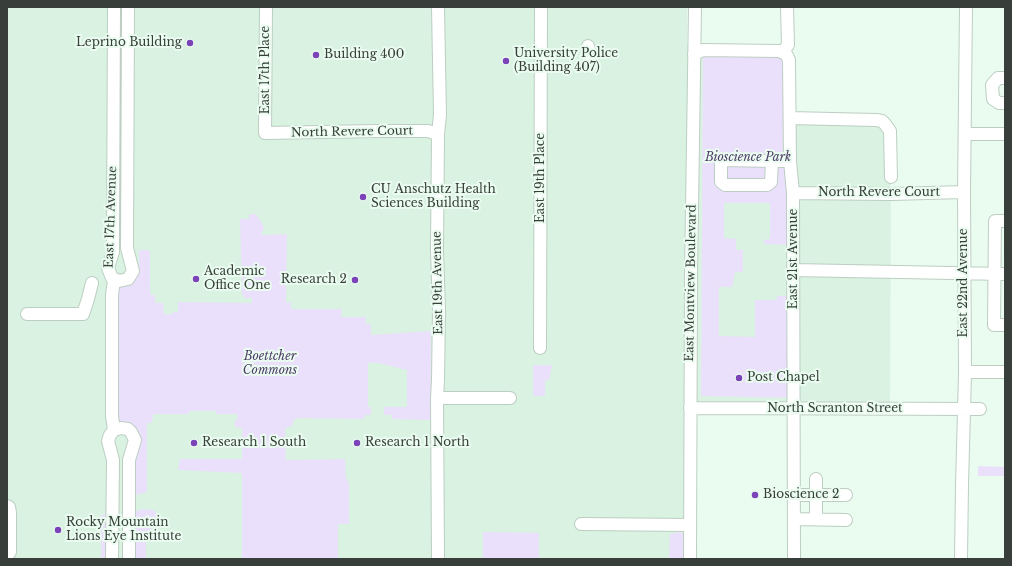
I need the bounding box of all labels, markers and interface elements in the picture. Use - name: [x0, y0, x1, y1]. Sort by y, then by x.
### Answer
- street label: East 17th Place: [259, 26, 273, 114]
- place label: Leprino Building: [76, 36, 182, 50]
- marker: Leprino Building: [185, 38, 195, 48]
- place label: University Police (Building 407): [514, 47, 618, 75]
- place label: Building 400: [324, 48, 404, 62]
- marker: Building 400: [311, 50, 321, 60]
- marker: University Police (Building 407): [501, 56, 511, 66]
- street label: North Revere Court: [291, 124, 413, 140]
- street label: East 19th Place: [534, 133, 548, 223]
- park label: Bioscience Park: [705, 151, 791, 165]
- street label: East 17th Avenue: [102, 166, 120, 268]
- place label: CU Anschutz Health Sciences Building: [371, 183, 496, 211]
- street label: North Revere Court: [818, 186, 940, 200]
- marker: CU Anschutz Health Sciences Building: [358, 192, 368, 202]
- street label: East Montview Boulevard: [682, 204, 700, 362]
- street label: East 21st Avenue: [787, 209, 801, 309]
- street label: East 22nd Avenue: [957, 228, 971, 338]
- street label: East 19th Avenue: [430, 231, 446, 335]
- place label: Academic Office One: [204, 265, 270, 293]
- place label: Research 2: [281, 273, 347, 287]
- marker: Academic Office One: [191, 274, 201, 284]
- marker: Research 2: [350, 275, 360, 285]
- park label: Boettcher Commons: [243, 350, 297, 378]
- place label: Post Chapel: [747, 371, 820, 385]
- marker: Post Chapel: [734, 373, 744, 383]
- street label: North Scranton Street: [767, 402, 903, 416]
- place label: Research 1 South: [202, 436, 306, 450]
- place label: Research 1 North: [365, 436, 470, 450]
- marker: Research 1 South: [189, 438, 199, 448]
- marker: Research 1 North: [352, 438, 362, 448]
- place label: Bioscience 2: [763, 488, 839, 502]
- marker: Bioscience 2: [750, 490, 760, 500]
- place label: Rocky Mountain Lions Eye Institute: [66, 516, 181, 544]
- marker: Rocky Mountain Lions Eye Institute: [53, 525, 63, 535]

